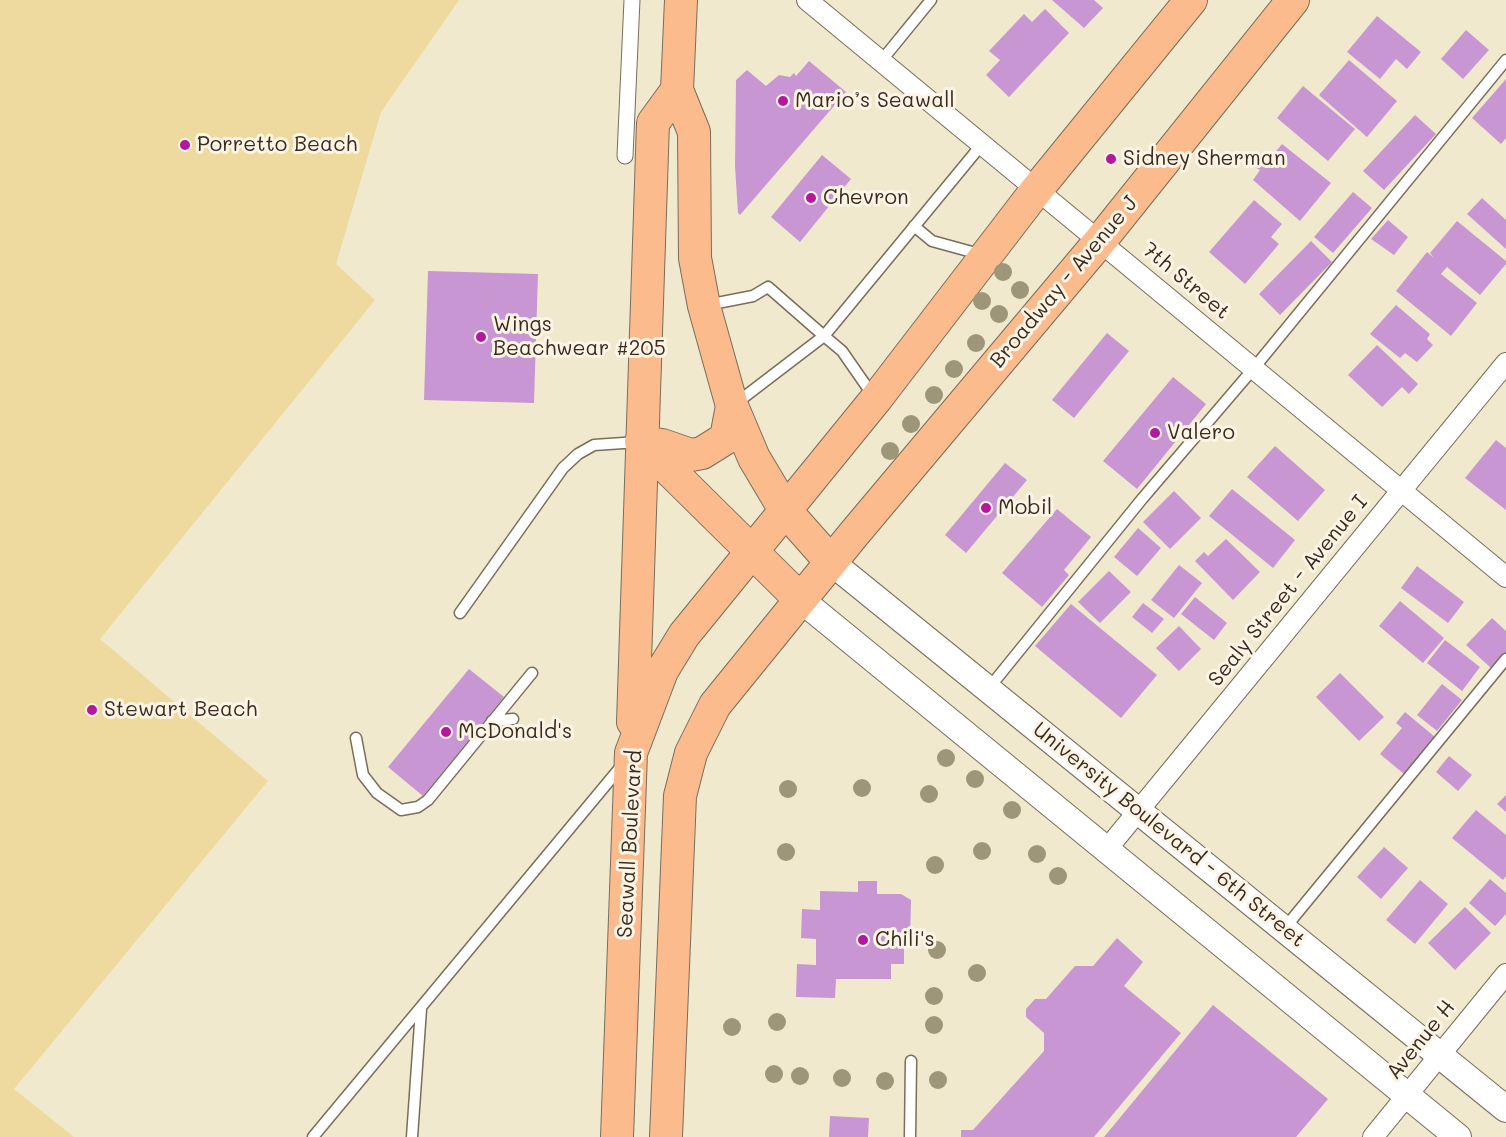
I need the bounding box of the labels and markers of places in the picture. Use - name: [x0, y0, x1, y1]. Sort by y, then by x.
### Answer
- place label: Mario’s Seawall: [795, 88, 955, 114]
- marker: Mario’s Seawall: [776, 94, 790, 108]
- place label: Porretto Beach: [197, 132, 357, 158]
- marker: Porretto Beach: [178, 138, 192, 152]
- place label: Sidney Sherman: [1123, 146, 1286, 172]
- marker: Sidney Sherman: [1104, 152, 1118, 166]
- place label: Chevron: [823, 185, 909, 211]
- marker: Chevron: [804, 191, 818, 205]
- place label: Wings Beachwear #205: [493, 312, 666, 362]
- marker: Wings Beachwear #205: [474, 330, 488, 344]
- place label: Valero: [1167, 420, 1235, 446]
- marker: Valero: [1148, 426, 1162, 440]
- place label: Mobil: [998, 495, 1052, 521]
- marker: Mobil: [979, 501, 993, 515]
- place label: Stewart Beach: [104, 697, 257, 723]
- marker: Stewart Beach: [85, 703, 99, 717]
- place label: McDonald's: [458, 719, 572, 745]
- marker: McDonald's: [439, 725, 453, 739]
- place label: Chili's: [875, 927, 935, 953]
- marker: Chili's: [856, 933, 870, 947]

